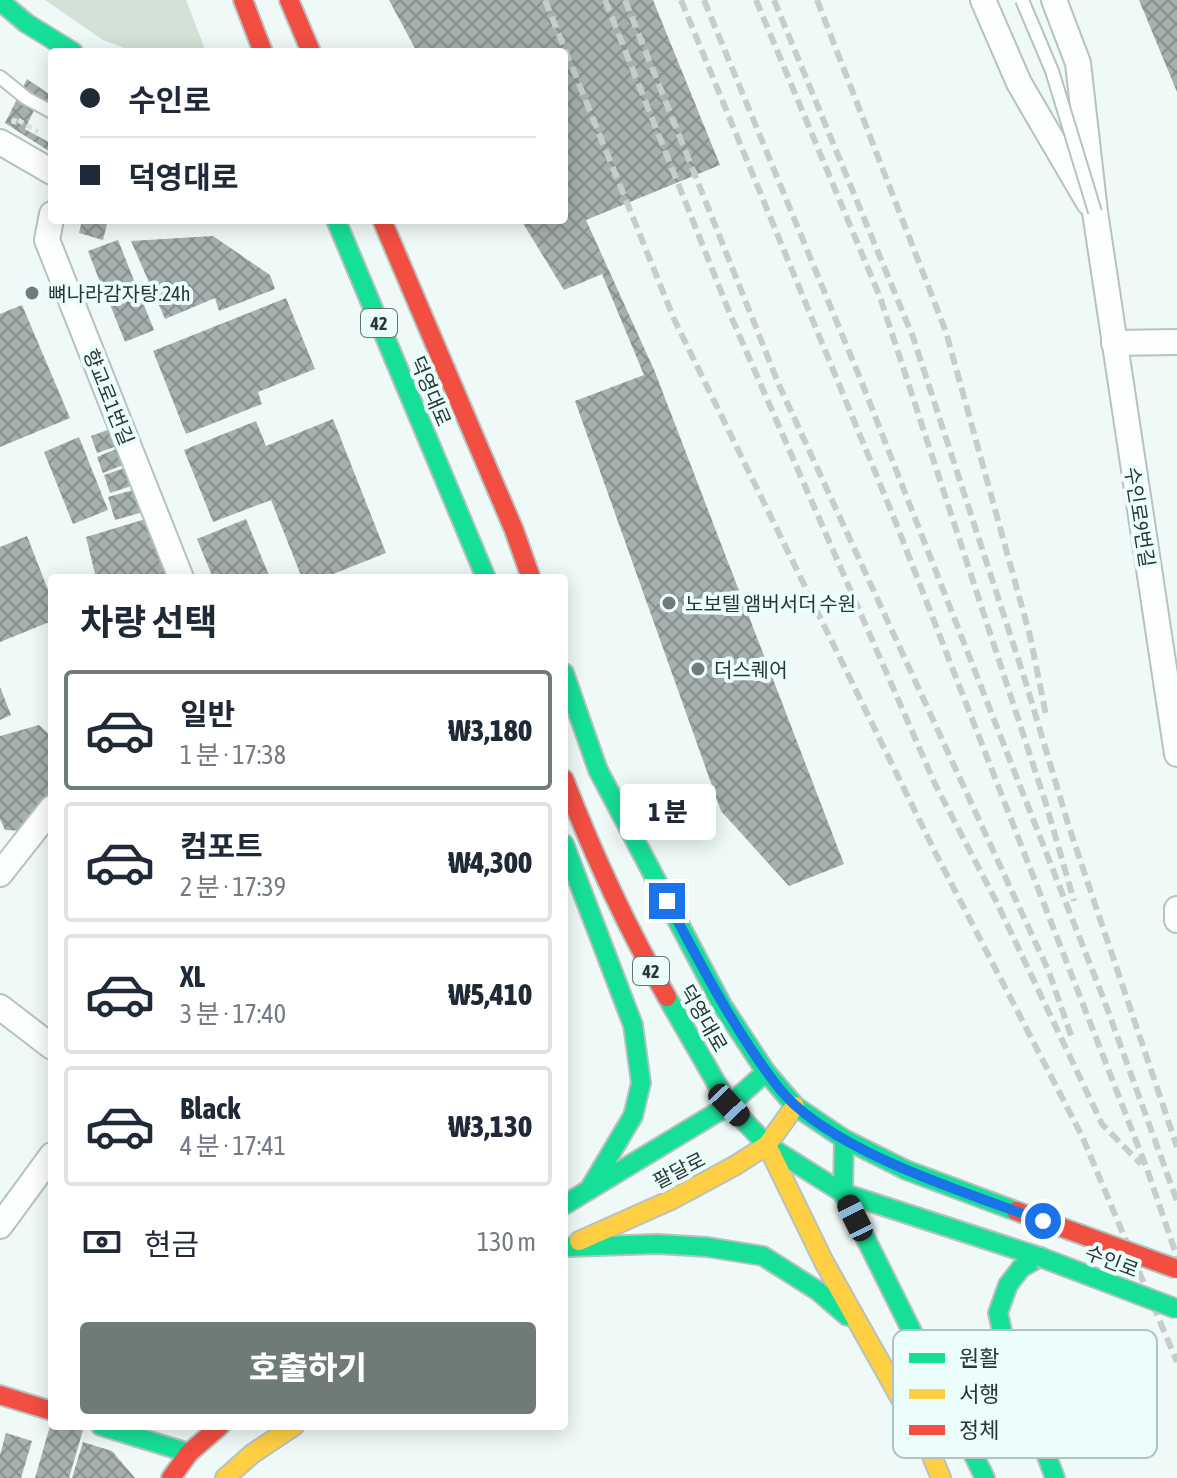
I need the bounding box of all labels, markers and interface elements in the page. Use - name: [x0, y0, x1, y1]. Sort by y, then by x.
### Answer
- text: 수인로: [128, 83, 211, 117]
- text: 덕영대로: [128, 160, 238, 194]
- place label: 뼈나라감자탕.24h: [48, 282, 190, 305]
- marker: 뼈나라감자탕.24h: [23, 284, 41, 302]
- road number: 42: [361, 309, 397, 337]
- street label: 향교로1번길: [79, 346, 139, 448]
- street label: 덕영대로: [406, 353, 456, 429]
- street label: 수인로9번길: [1121, 465, 1159, 569]
- place label: 노보텔 앰버서더 수원: [685, 592, 856, 615]
- marker: 노보텔 앰버서더 수원: [660, 594, 678, 612]
- text: 차량 선택: [80, 601, 217, 643]
- place label: 더스퀘어: [714, 658, 788, 681]
- marker: 더스퀘어: [689, 660, 707, 678]
- icon: car: [84, 694, 156, 766]
- text: 일반: [180, 697, 235, 731]
- text: ₩3,180: [449, 713, 532, 747]
- text: 1 분 · 17:38: [180, 740, 286, 770]
- callout: 1 분: [619, 785, 715, 841]
- text: 1 분: [648, 797, 688, 827]
- icon: car: [84, 826, 156, 898]
- text: 컴포트: [180, 829, 263, 863]
- text: ₩4,300: [449, 845, 532, 879]
- text: 2 분 · 17:39: [180, 872, 286, 902]
- route end: [649, 883, 685, 919]
- road number: 42: [633, 957, 669, 985]
- icon: car: [84, 958, 156, 1030]
- text: XL: [180, 959, 205, 993]
- text: ₩5,410: [449, 977, 532, 1011]
- street label: 덕영대로: [676, 980, 732, 1056]
- text: 3 분 · 17:40: [180, 999, 286, 1029]
- car: [704, 1079, 754, 1131]
- icon: car: [84, 1090, 156, 1162]
- text: Black: [180, 1091, 240, 1125]
- text: ₩3,130: [449, 1109, 532, 1143]
- text: 4 분 · 17:41: [180, 1131, 286, 1161]
- street label: 팔달로: [649, 1147, 709, 1193]
- car: [834, 1191, 876, 1245]
- route start: [1025, 1203, 1061, 1239]
- icon: cash: [80, 1220, 124, 1264]
- text: 현금: [144, 1227, 199, 1261]
- text: 130 m: [477, 1227, 536, 1257]
- street label: 수인로: [1082, 1240, 1142, 1282]
- button: 호출하기: [80, 1322, 536, 1414]
- legend: [893, 1330, 1157, 1458]
- text: 원활: [959, 1345, 999, 1371]
- text: 서행: [959, 1381, 999, 1407]
- text: 정체: [959, 1417, 999, 1443]

